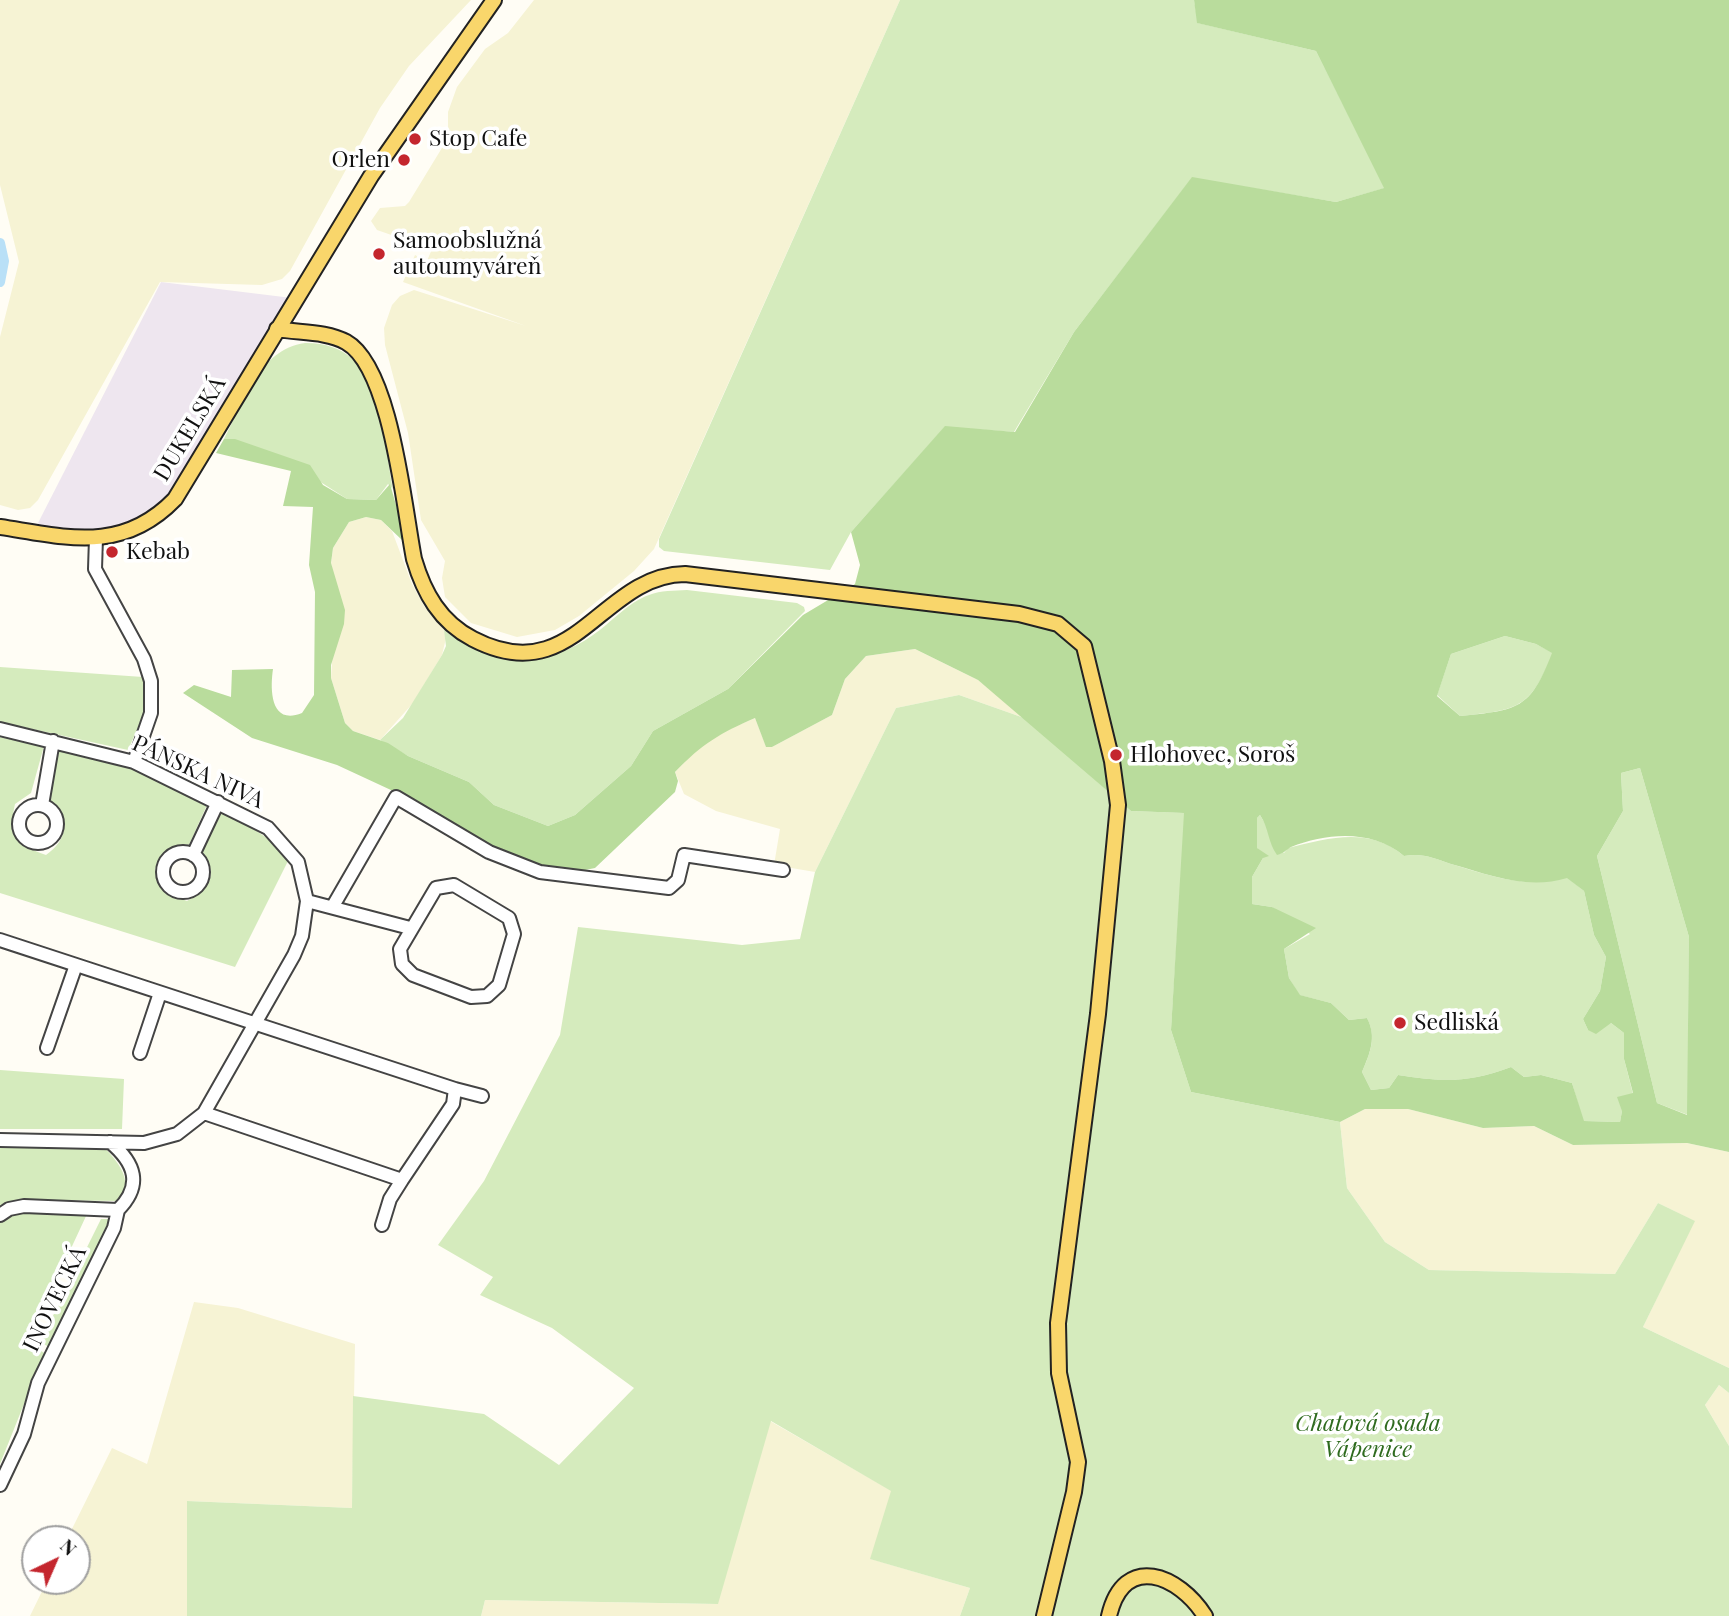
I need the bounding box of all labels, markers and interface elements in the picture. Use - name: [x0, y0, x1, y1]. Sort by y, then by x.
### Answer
- place label: Stop Cafe: [429, 125, 527, 153]
- marker: Stop Cafe: [407, 131, 423, 147]
- place label: Orlen: [331, 146, 390, 174]
- marker: Orlen: [396, 152, 412, 168]
- place label: Samoobslužná autoumyváreň: [393, 227, 542, 281]
- marker: Samoobslužná autoumyváreň: [371, 246, 387, 262]
- street label: DUKELSKÁ: [148, 372, 232, 486]
- place label: Kebab: [126, 538, 190, 566]
- marker: Kebab: [104, 544, 120, 560]
- street label: PÁNSKA NIVA: [128, 729, 268, 815]
- place label: Hlohovec, Soroš: [1130, 741, 1295, 769]
- marker: Hlohovec, Soroš: [1108, 747, 1124, 763]
- place label: Sedliská: [1414, 1009, 1499, 1037]
- marker: Sedliská: [1392, 1015, 1408, 1031]
- street label: INOVECKÁ: [18, 1242, 92, 1356]
- park label: Chatová osada Vápenice: [1295, 1410, 1441, 1464]
- north arrow: [21, 1525, 91, 1595]
- text: N: [55, 1532, 83, 1560]

